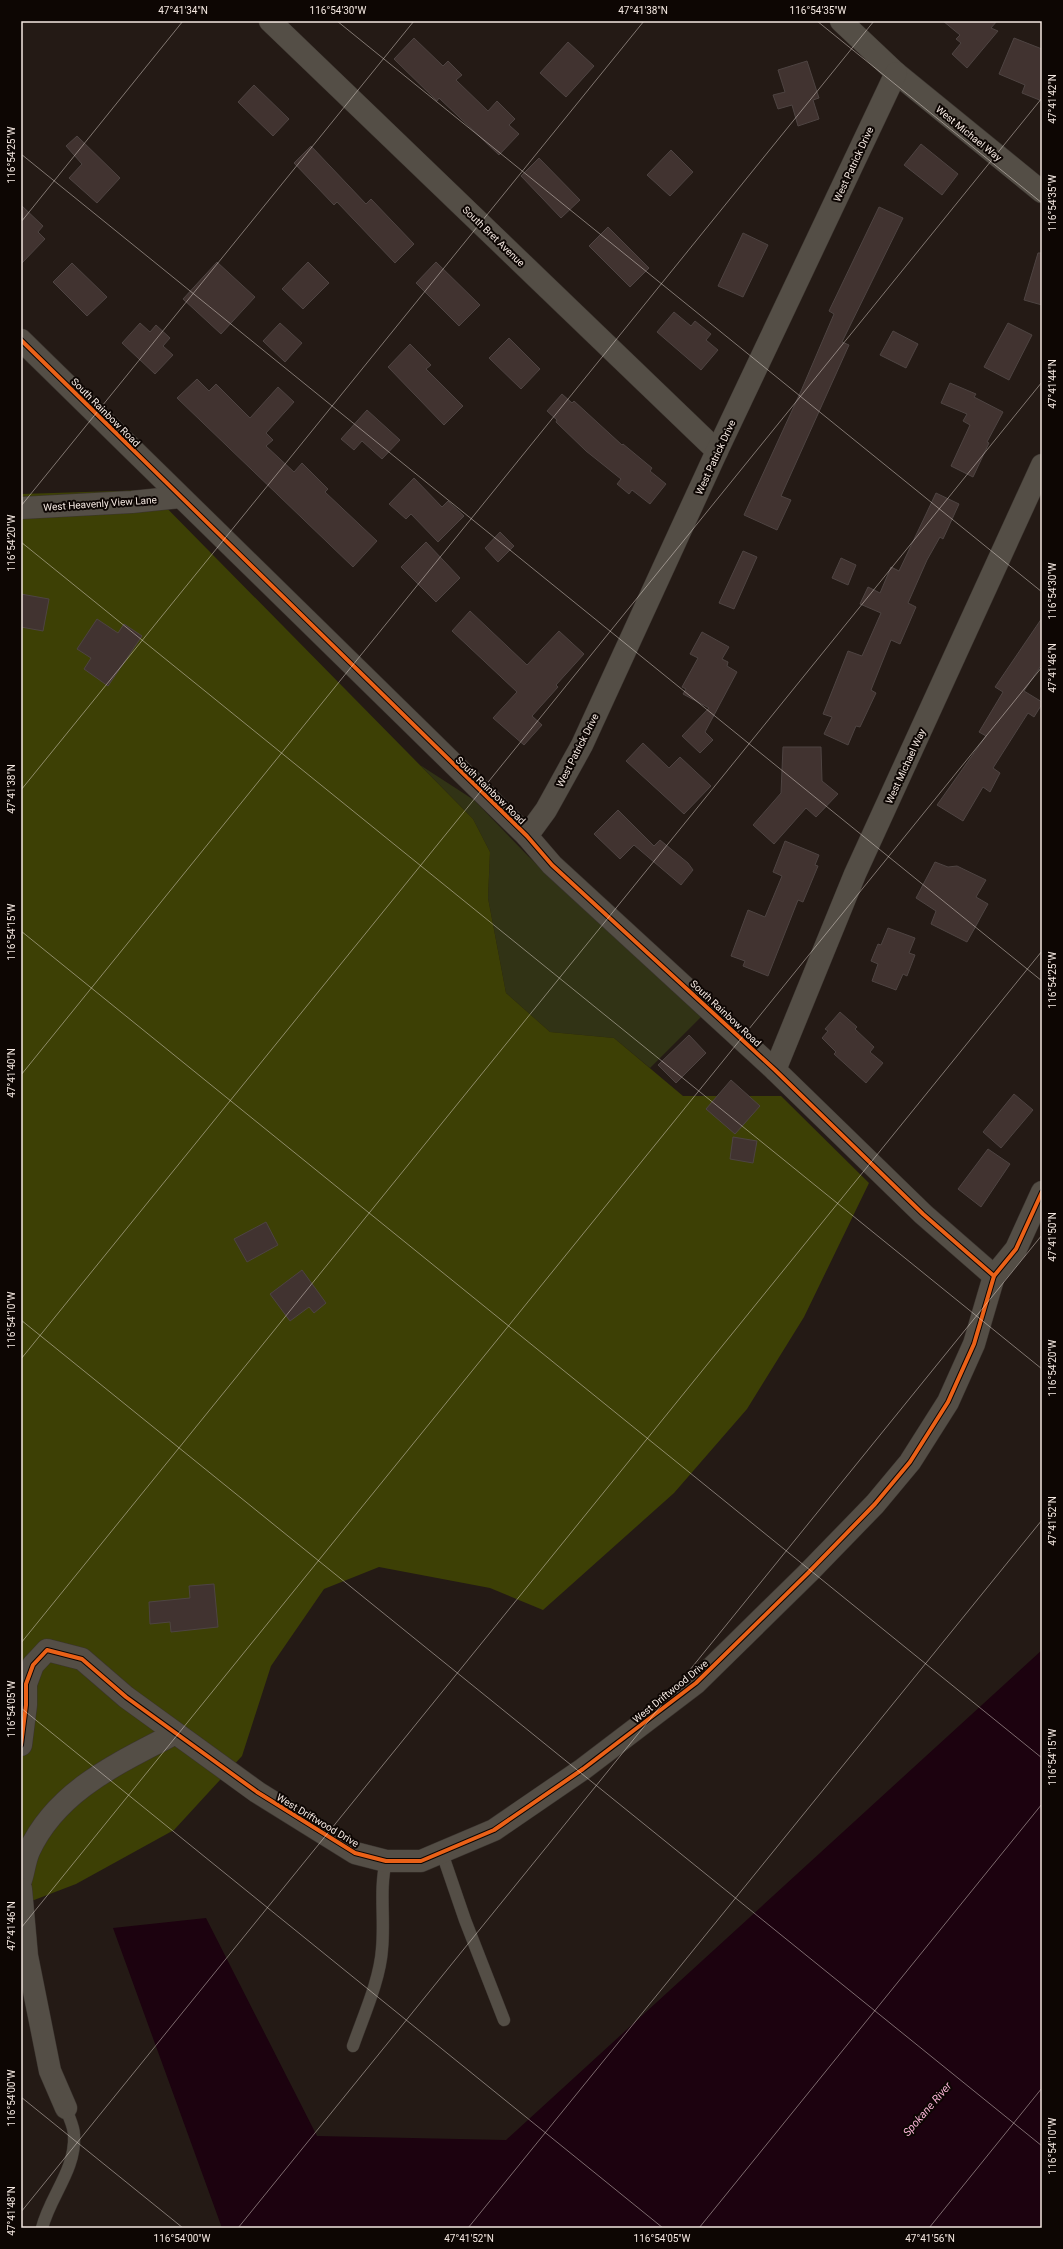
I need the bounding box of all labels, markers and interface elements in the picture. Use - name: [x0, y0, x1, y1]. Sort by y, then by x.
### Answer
- text: 47°41'34"N: [158, 5, 208, 16]
- text: 116°54'30"W: [310, 5, 367, 16]
- text: 47°41'38"N: [618, 5, 668, 16]
- text: 116°54'35"W: [790, 5, 847, 16]
- text: 47°41'42"N: [1047, 74, 1058, 124]
- street label: West Michael Way: [934, 104, 1004, 163]
- street label: West Patrick Drive: [831, 125, 876, 203]
- text: 116°54'25"W: [6, 126, 17, 183]
- text: 116°54'35"W: [1047, 174, 1058, 231]
- street label: South Bret Avenue: [460, 204, 527, 269]
- text: 47°41'44"N: [1047, 359, 1058, 409]
- street label: South Rainbow Road: [69, 376, 142, 449]
- street label: West Patrick Drive: [693, 418, 738, 496]
- street label: West Heavenly View Lane: [43, 494, 157, 513]
- text: 116°54'20"W: [6, 514, 17, 571]
- text: 116°54'30"W: [1047, 562, 1058, 619]
- text: 47°41'46"N: [1047, 643, 1058, 693]
- street label: West Patrick Drive: [554, 712, 601, 789]
- street label: West Michael Way: [883, 727, 928, 805]
- street label: South Rainbow Road: [454, 754, 528, 826]
- text: 47°41'38"N: [6, 764, 17, 814]
- text: 116°54'15"W: [6, 903, 17, 960]
- text: 116°54'25"W: [1047, 951, 1058, 1008]
- street label: South Rainbow Road: [688, 978, 763, 1049]
- text: 47°41'40"N: [6, 1048, 17, 1098]
- text: 47°41'50"N: [1047, 1212, 1058, 1262]
- text: 116°54'10"W: [6, 1291, 17, 1348]
- text: 116°54'20"W: [1047, 1339, 1058, 1396]
- text: 47°41'52"N: [1047, 1496, 1058, 1546]
- street label: West Driftwood Drive: [630, 1658, 710, 1725]
- text: 116°54'05"W: [6, 1680, 17, 1737]
- text: 116°54'15"W: [1047, 1728, 1058, 1785]
- street label: West Driftwood Drive: [275, 1792, 361, 1849]
- text: 47°41'46"N: [6, 1901, 17, 1951]
- text: 116°54'00"W: [6, 2069, 17, 2126]
- water label: Spokane River: [900, 2079, 955, 2139]
- text: 116°54'10"W: [1047, 2117, 1058, 2174]
- text: 47°41'48"N: [6, 2186, 17, 2236]
- text: 116°54'00"W: [154, 2233, 211, 2244]
- text: 47°41'52"N: [444, 2233, 494, 2244]
- text: 116°54'05"W: [634, 2233, 691, 2244]
- text: 47°41'56"N: [905, 2233, 955, 2244]

